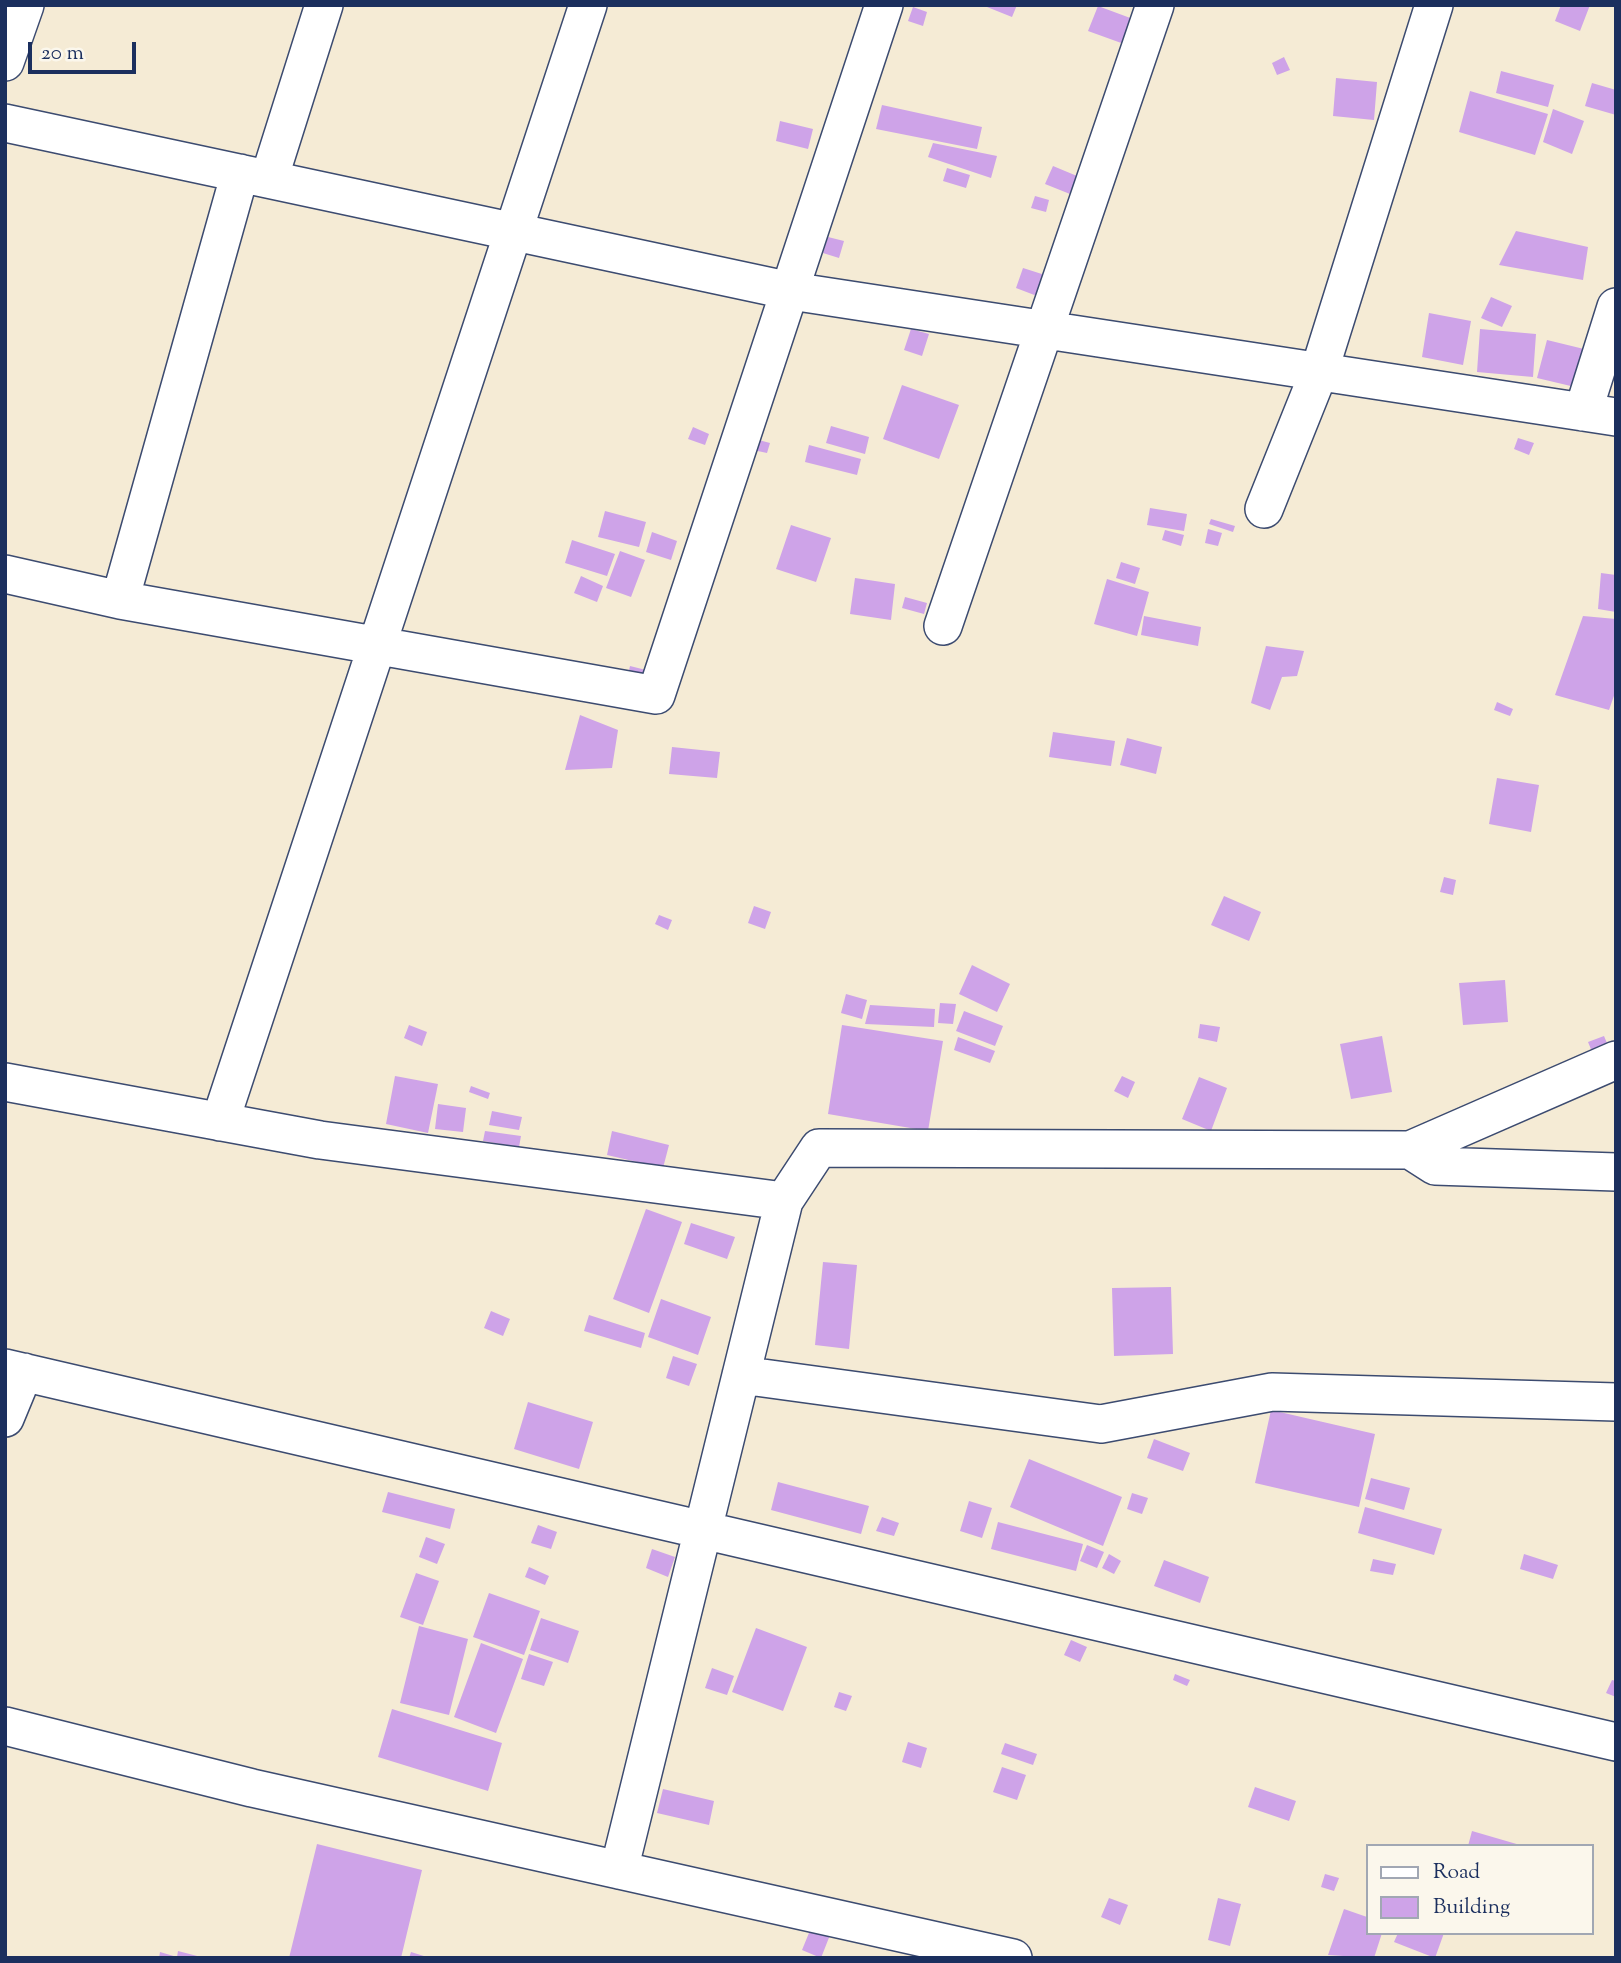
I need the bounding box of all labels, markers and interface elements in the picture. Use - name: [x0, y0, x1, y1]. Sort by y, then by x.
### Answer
- scale bar: [32, 28, 140, 72]
- text: 20 m: [41, 39, 84, 69]
- legend: [1366, 1844, 1593, 1935]
- text: Road: [1433, 1858, 1480, 1888]
- text: Building: [1433, 1893, 1510, 1923]

